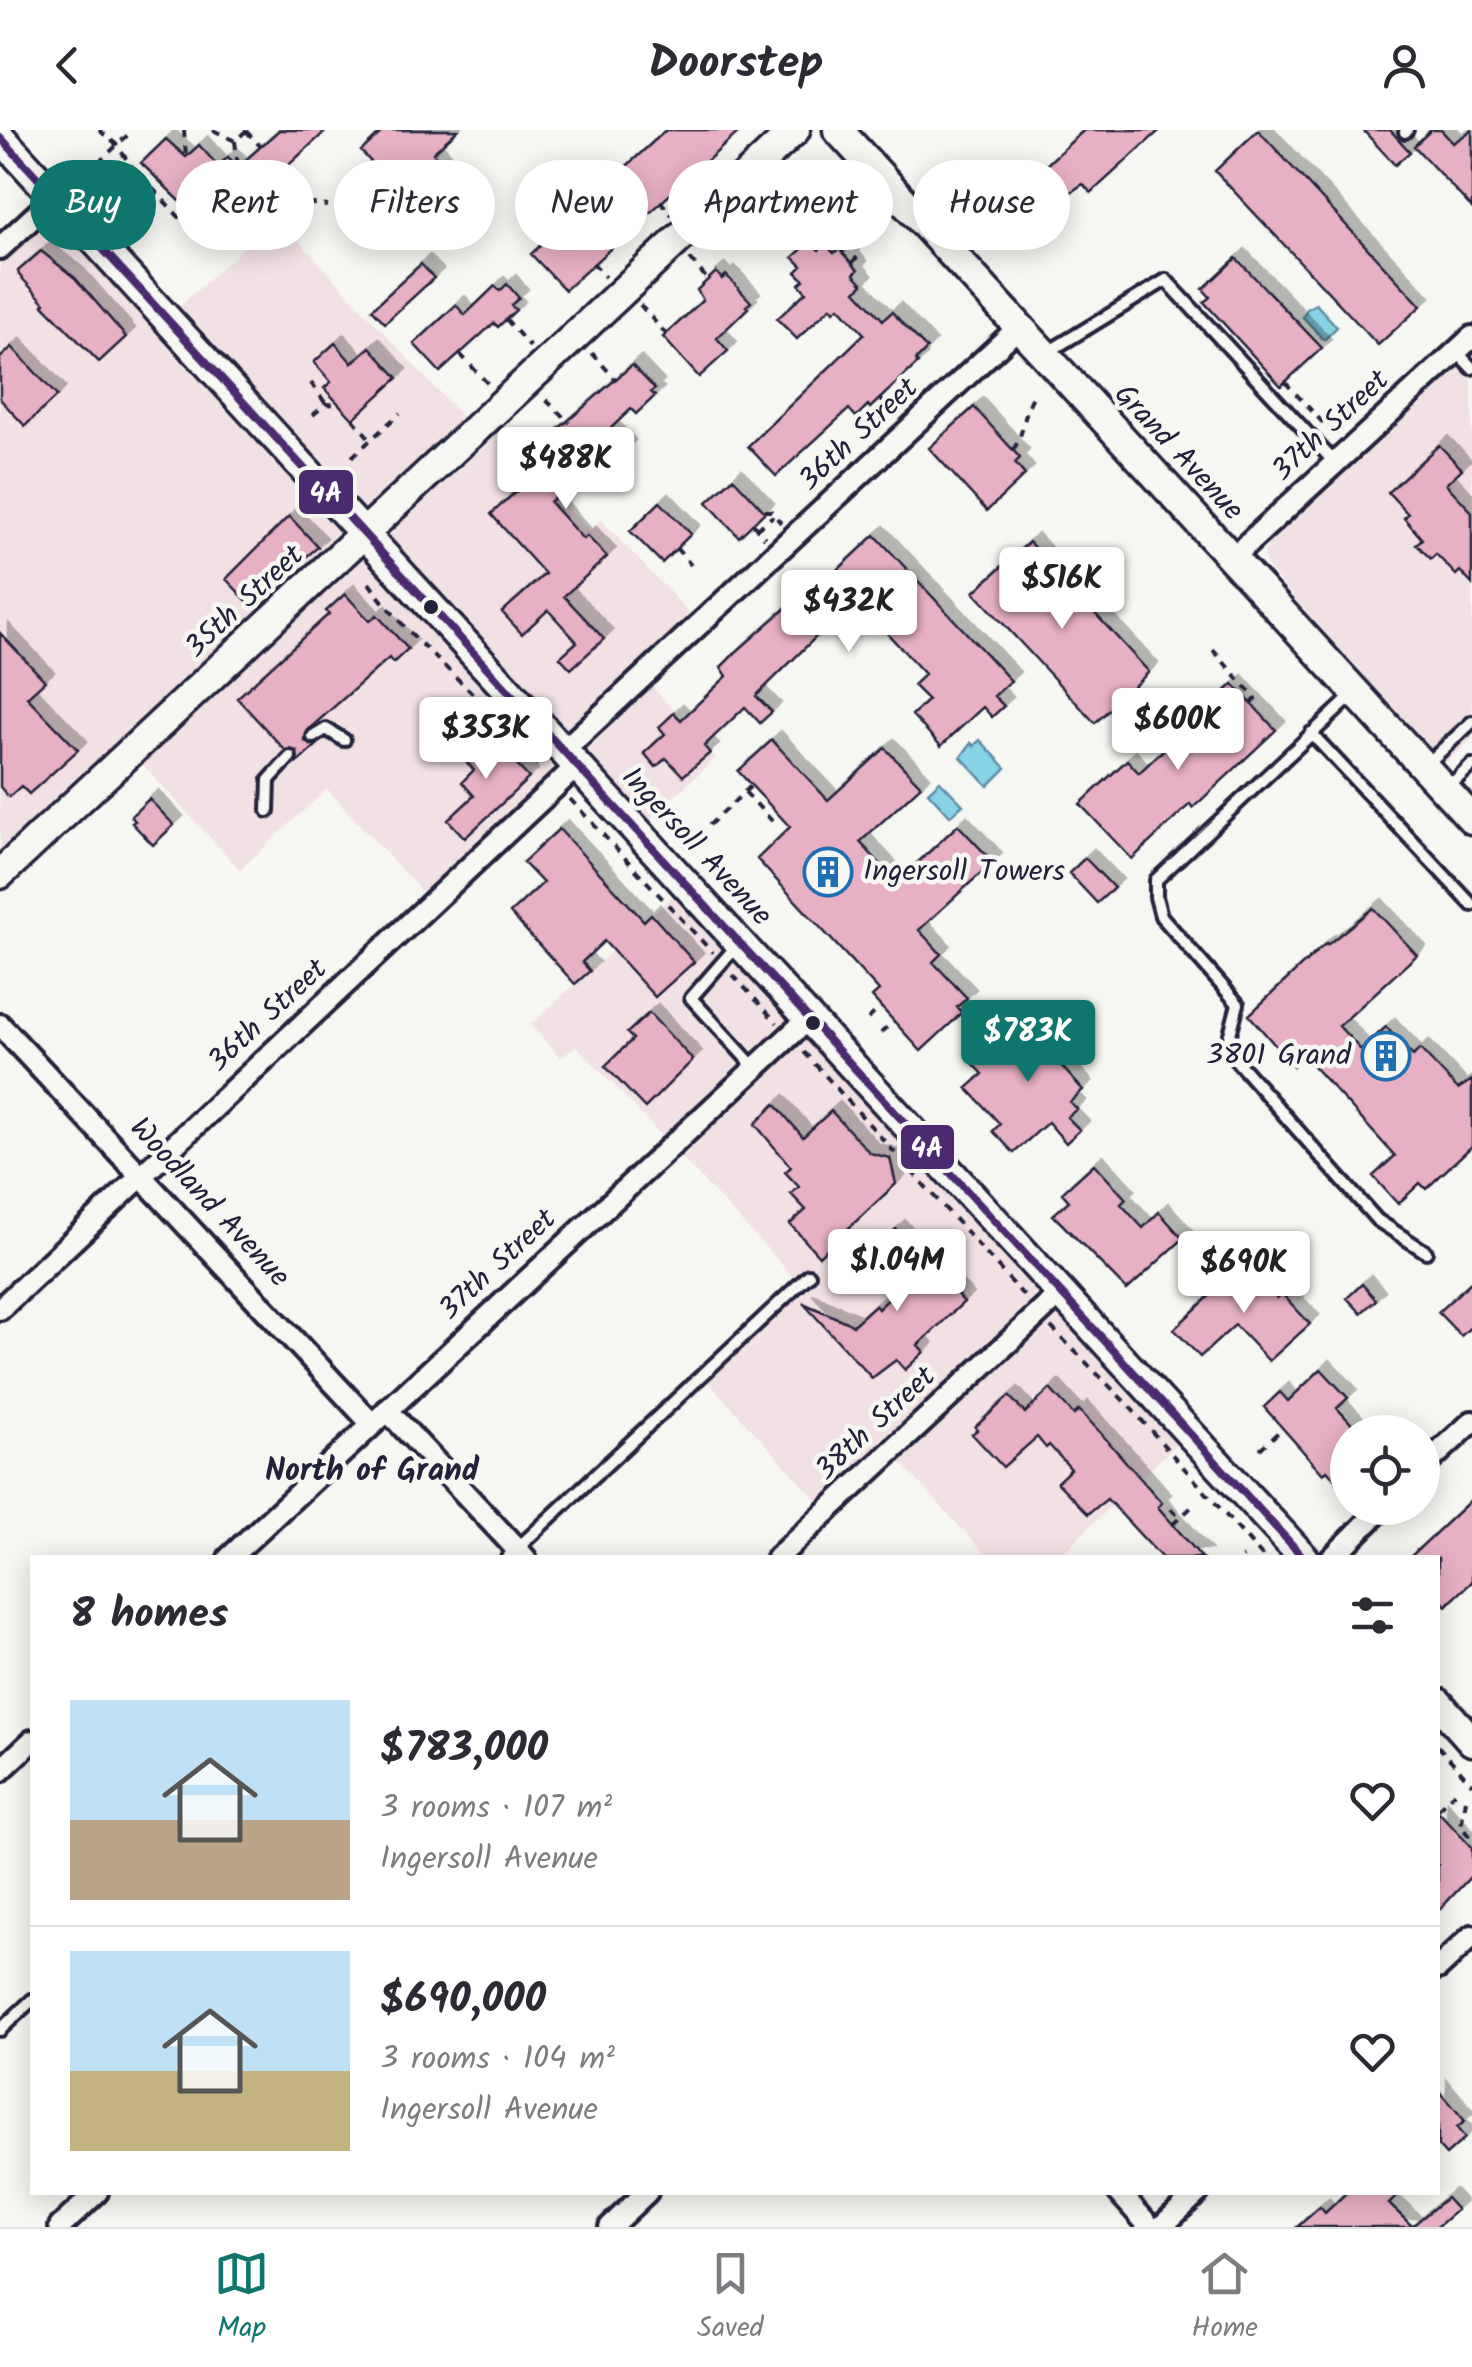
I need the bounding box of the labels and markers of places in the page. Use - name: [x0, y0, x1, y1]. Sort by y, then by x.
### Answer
- pin: $488K: [496, 427, 636, 512]
- pin: $516K: [992, 547, 1132, 632]
- pin: $432K: [779, 570, 919, 655]
- unlabelled marker: [421, 597, 441, 617]
- pin: $600K: [1108, 688, 1248, 773]
- pin: $353K: [416, 697, 556, 782]
- building icon: Ingersoll Towers: [802, 846, 854, 898]
- place label: Ingersoll Towers: [863, 848, 1065, 896]
- pin: $783K: [958, 1000, 1098, 1085]
- unlabelled marker: [803, 1013, 823, 1033]
- building icon: 3801 Grand: [1360, 1030, 1412, 1082]
- place label: 3801 Grand: [1206, 1032, 1352, 1080]
- pin: $1.04M: [816, 1229, 978, 1314]
- pin: $690K: [1174, 1231, 1314, 1316]

